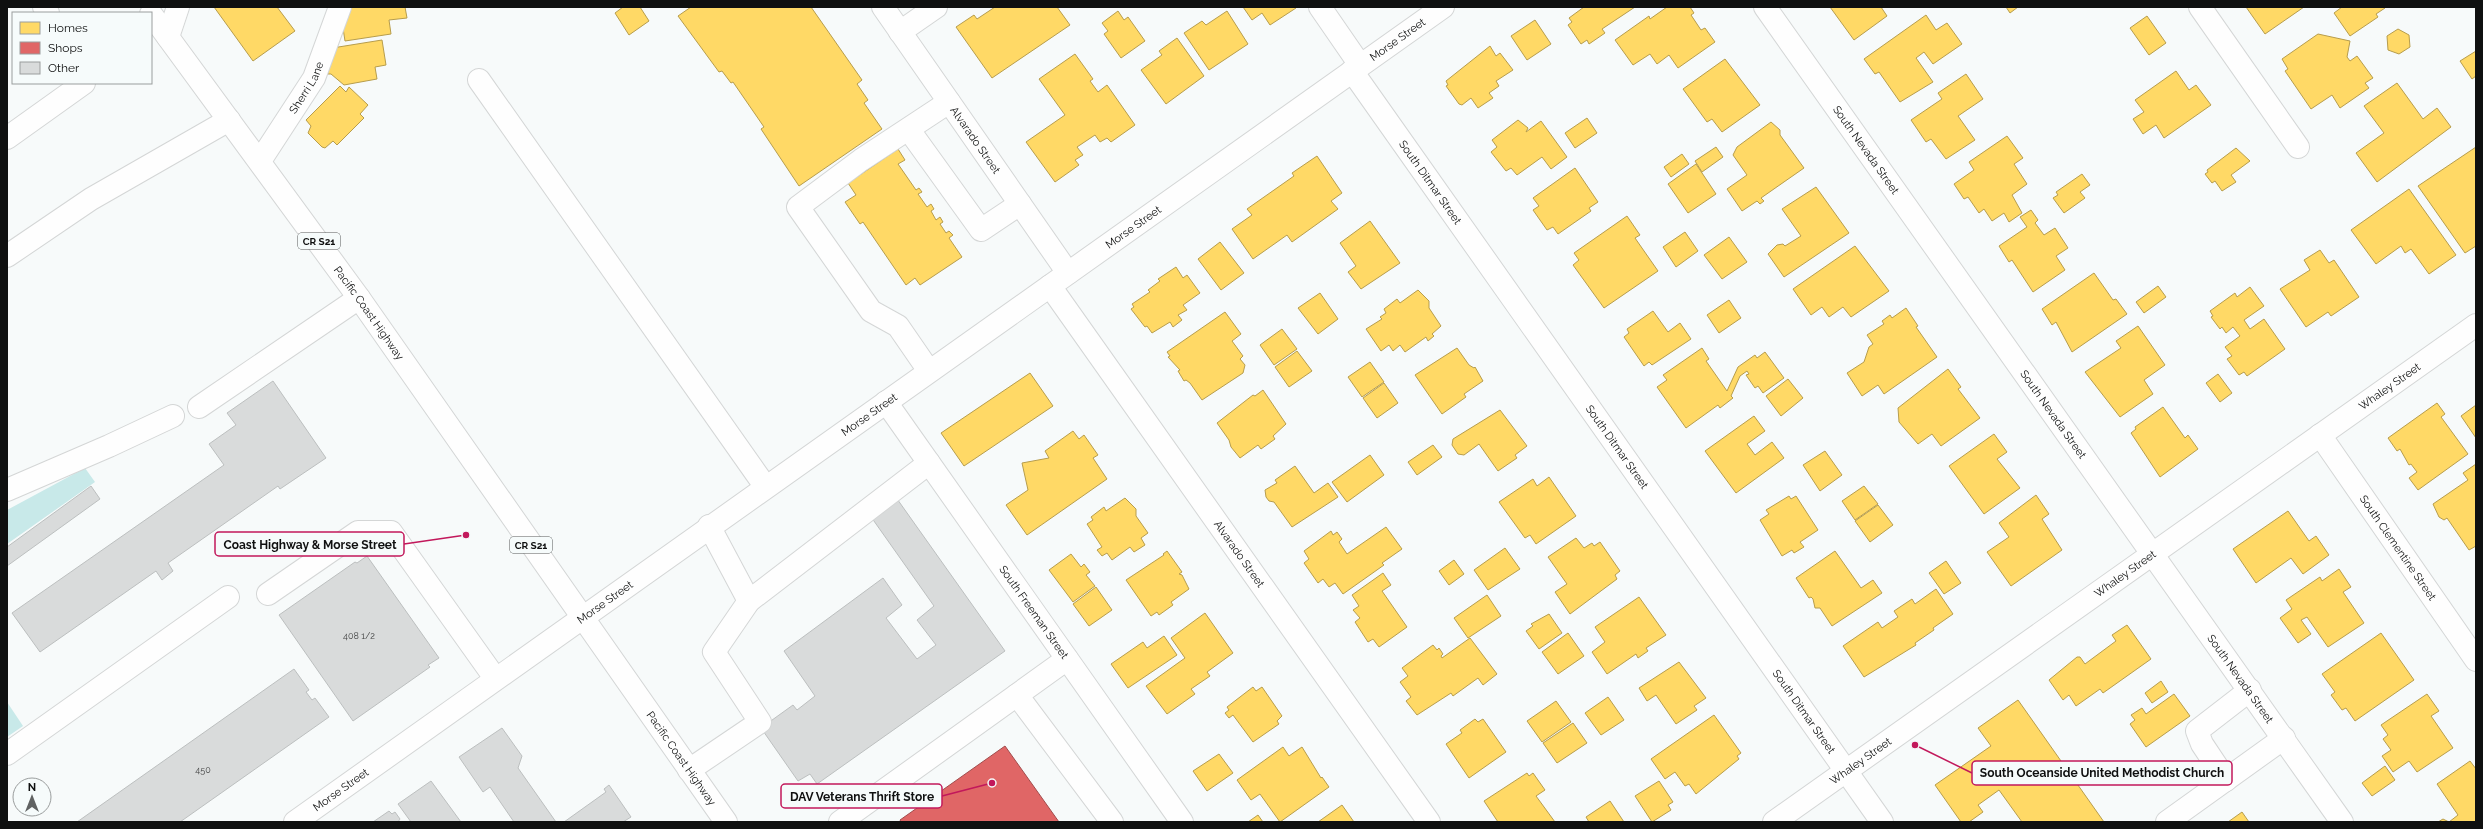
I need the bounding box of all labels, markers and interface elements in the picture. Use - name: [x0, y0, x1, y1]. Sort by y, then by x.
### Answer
- legend: [12, 12, 152, 84]
- street label: Morse Street: [1367, 15, 1428, 64]
- text: Homes: [48, 21, 88, 35]
- text: Shops: [48, 41, 83, 55]
- street label: Sherri Lane: [287, 60, 327, 116]
- text: Other: [48, 61, 80, 75]
- street label: South Nevada Street: [1830, 103, 1902, 197]
- street label: Alvarado Street: [947, 104, 1003, 176]
- street label: South Ditmar Street: [1396, 138, 1464, 227]
- street label: Morse Street: [1103, 203, 1164, 251]
- road number: CR S21: [298, 233, 340, 249]
- street label: Pacific Coast Highway: [331, 264, 406, 363]
- street label: Whaley Street: [2356, 360, 2423, 413]
- street label: South Nevada Street: [2017, 368, 2089, 462]
- street label: Morse Street: [839, 391, 900, 439]
- street label: South Ditmar Street: [1583, 403, 1651, 492]
- street label: South Clementine Street: [2357, 493, 2439, 603]
- street label: Alvarado Street: [1211, 518, 1267, 590]
- callout: Coast Highway & Morse Street: [215, 532, 404, 556]
- road number: CR S21: [510, 537, 552, 553]
- text: Coast Highway & Morse Street: [223, 538, 397, 552]
- street label: Whaley Street: [2092, 548, 2159, 600]
- street label: South Freeman Street: [996, 563, 1071, 662]
- street label: Morse Street: [575, 578, 636, 627]
- house number: 408 1/2: [343, 631, 375, 641]
- street label: South Nevada Street: [2204, 632, 2276, 726]
- street label: South Ditmar Street: [1770, 667, 1838, 757]
- street label: Pacific Coast Highway: [644, 709, 718, 808]
- street label: Whaley Street: [1828, 735, 1894, 787]
- callout: South Oceanside United Methodist Church: [1972, 761, 2232, 785]
- house number: 450: [195, 765, 211, 775]
- street label: Morse Street: [311, 766, 372, 814]
- text: South Oceanside United Methodist Church: [1980, 766, 2224, 780]
- north arrow: [12, 777, 52, 817]
- text: N: [28, 781, 36, 794]
- callout: DAV Veterans Thrift Store: [781, 784, 942, 808]
- text: DAV Veterans Thrift Store: [790, 790, 934, 804]

